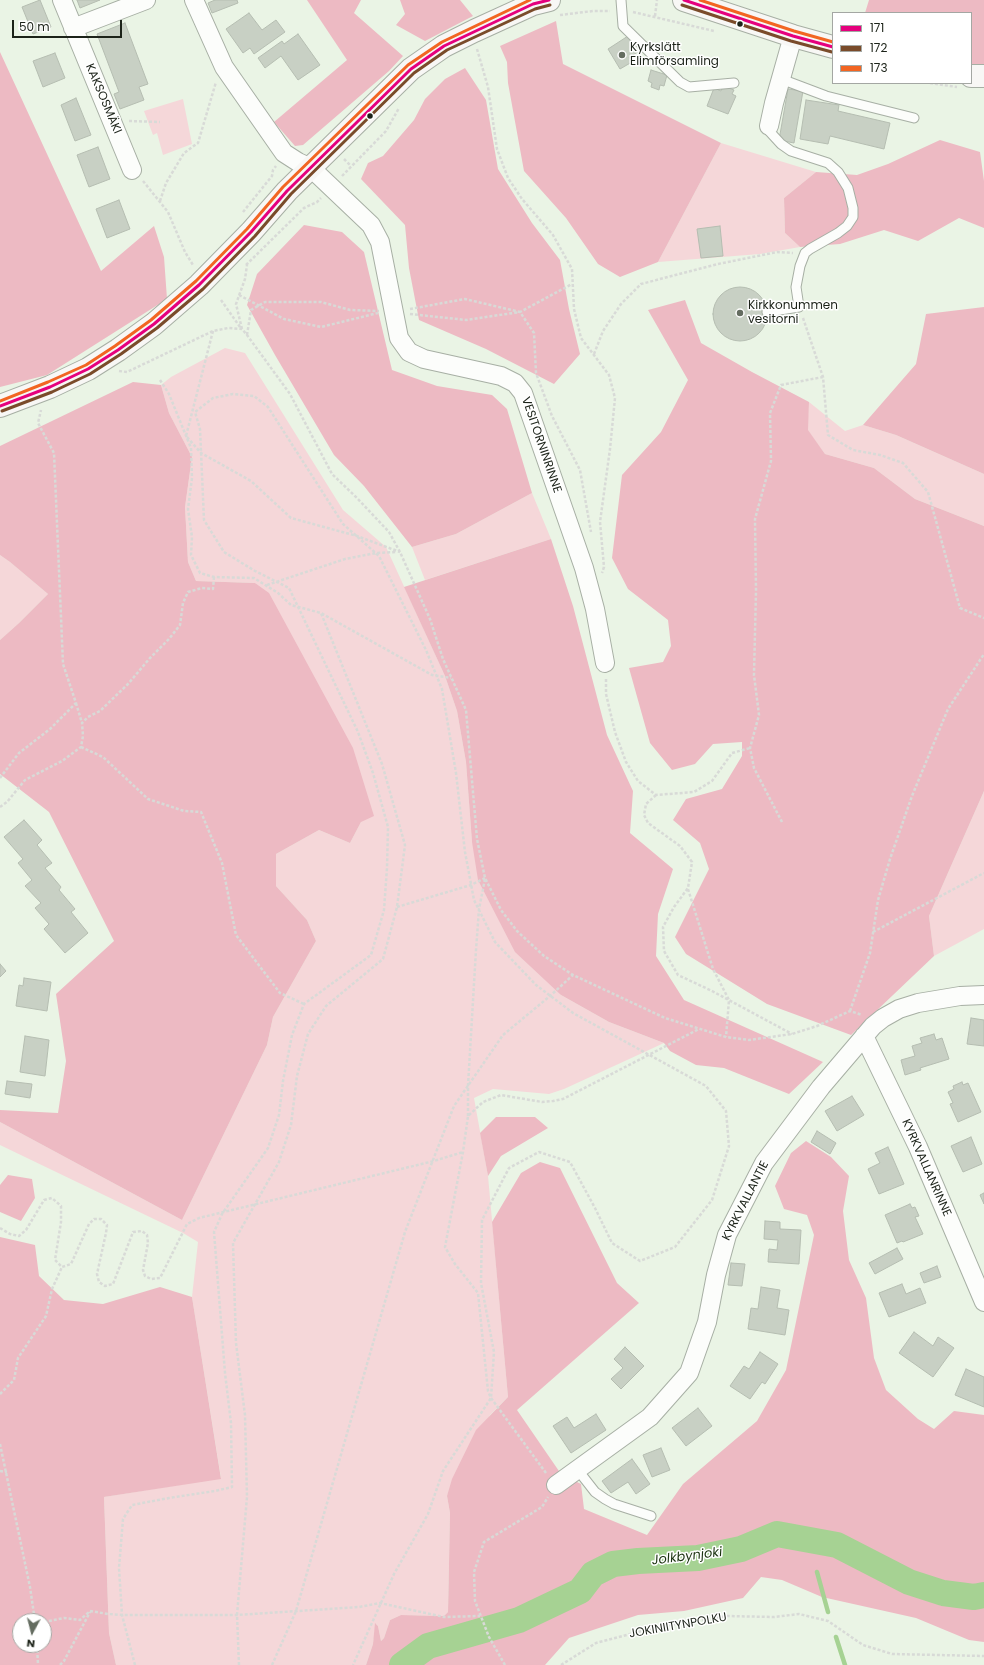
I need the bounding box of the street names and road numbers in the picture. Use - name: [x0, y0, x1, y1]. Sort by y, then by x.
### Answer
- street label: KAKSOSMÄKI: [82, 62, 124, 136]
- street label: VESITORNINRINNE: [518, 395, 564, 495]
- street label: KYRKVALLANRINNE: [898, 1117, 954, 1219]
- street label: KYRKVALLANTIE: [720, 1159, 772, 1243]
- street label: JOKINIITYNPOLKU: [628, 1610, 728, 1642]

